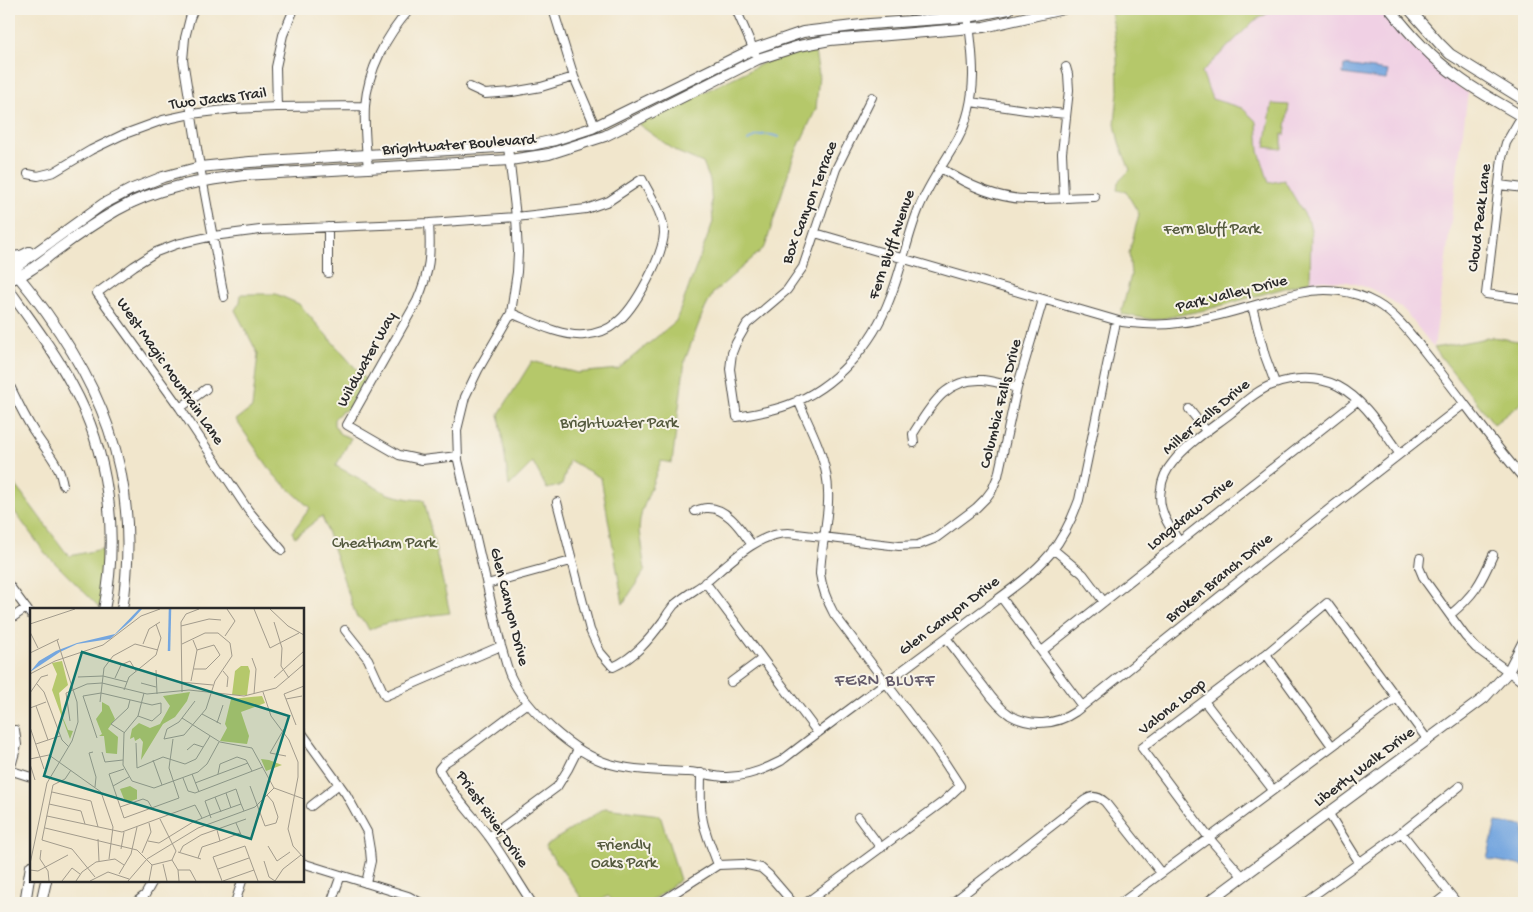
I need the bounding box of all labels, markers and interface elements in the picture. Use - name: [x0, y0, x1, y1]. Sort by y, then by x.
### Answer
- street label: Two Jacks Trail: [167, 85, 268, 116]
- street label: Brightwater Boulevard: [381, 131, 538, 161]
- street label: Box Canyon Terrace: [779, 138, 843, 268]
- street label: Cloud Peak Lane: [1465, 162, 1497, 273]
- street label: Fern Bluff Avenue: [865, 187, 921, 303]
- park label: Fern Bluff Park: [1163, 221, 1262, 240]
- street label: Park Valley Drive: [1173, 272, 1290, 318]
- street label: West Magic Mountain Lane: [111, 295, 227, 450]
- street label: Wildwater Way: [334, 309, 402, 411]
- street label: Columbia Falls Drive: [977, 337, 1027, 471]
- street label: Miller Falls Drive: [1160, 376, 1255, 460]
- park label: Brightwater Park: [559, 415, 680, 434]
- street label: Longdraw Drive: [1144, 474, 1239, 556]
- street label: Broken Branch Drive: [1162, 530, 1278, 629]
- park label: Cheatham Park: [332, 535, 438, 554]
- street label: Glen Canyon Drive: [484, 546, 532, 669]
- street label: Glen Canyon Drive: [896, 573, 1005, 661]
- inset map: [30, 608, 304, 882]
- district label: FERN BLUFF: [834, 671, 935, 692]
- street label: Valona Loop: [1135, 676, 1211, 741]
- street label: Liberty Walk Drive: [1311, 723, 1420, 812]
- street label: Priest River Drive: [450, 767, 532, 873]
- park label: Friendly Oaks Park: [591, 837, 659, 874]

